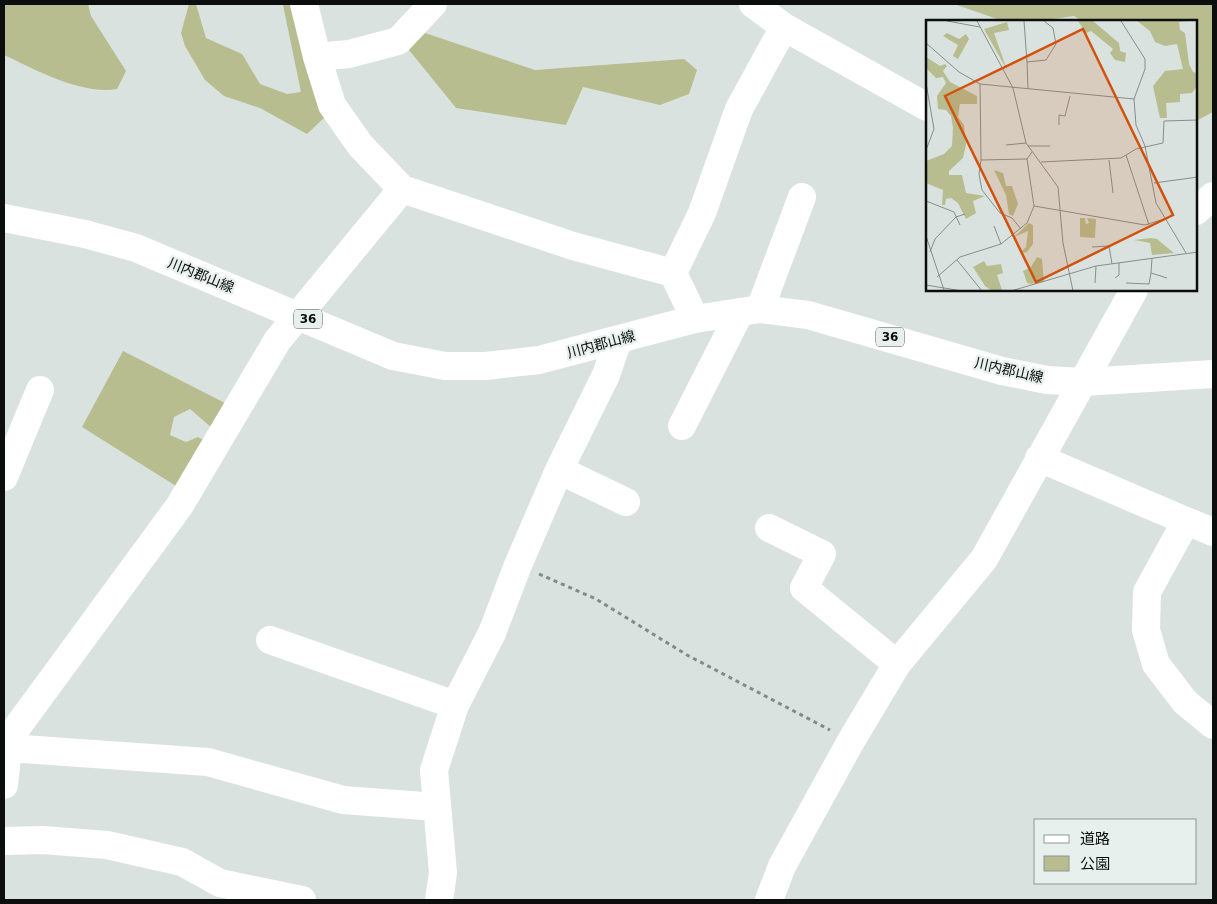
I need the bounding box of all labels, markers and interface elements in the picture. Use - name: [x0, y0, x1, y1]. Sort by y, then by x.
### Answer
- inset map: [926, 20, 1197, 291]
- street label: 川内郡山線: [166, 254, 236, 296]
- road number: 36: [294, 310, 322, 328]
- street label: 川内郡山線: [565, 327, 637, 361]
- road number: 36: [876, 328, 904, 347]
- street label: 川内郡山線: [973, 354, 1045, 386]
- legend: [1034, 819, 1197, 884]
- text: 道路: [1080, 830, 1110, 848]
- text: 公園: [1080, 855, 1110, 873]

